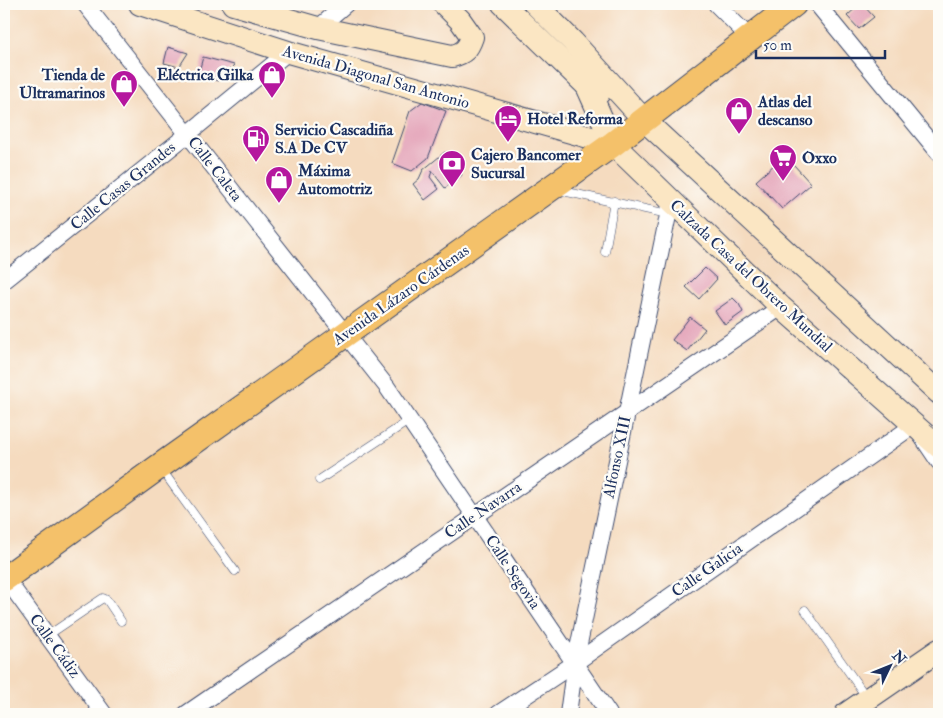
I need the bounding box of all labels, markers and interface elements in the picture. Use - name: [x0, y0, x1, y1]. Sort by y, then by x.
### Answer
- scale bar: [756, 28, 884, 60]
- text: 50 m: [763, 36, 792, 55]
- street label: Avenida Diagonal San Antonio: [279, 40, 472, 113]
- shop icon: Eléctrica Gilka: [257, 60, 287, 99]
- place label: Tienda de Ultramarinos: [19, 65, 106, 103]
- place label: Eléctrica Gilka: [157, 65, 253, 85]
- shop icon: Tienda de Ultramarinos: [109, 69, 139, 108]
- place label: Atlas del descanso: [757, 92, 813, 130]
- shop icon: Atlas del descanso: [724, 96, 754, 135]
- hotel icon: Hotel Reforma: [493, 104, 523, 143]
- place label: Hotel Reforma: [527, 109, 623, 129]
- place label: Servicio Cascadiña S.A De CV: [275, 120, 394, 158]
- fuel station icon: Servicio Cascadiña S.A De CV: [241, 124, 271, 163]
- street label: Calle Caleta: [183, 132, 247, 206]
- street label: Calle Casas Grandes: [66, 137, 180, 235]
- supermarket icon: Oxxo: [768, 143, 798, 182]
- place label: Cajero Bancomer Sucursal: [471, 145, 582, 183]
- place label: Oxxo: [802, 148, 837, 168]
- bank icon: Cajero Bancomer Sucursal: [437, 149, 467, 188]
- place label: Máxima Automotriz: [297, 161, 373, 199]
- shop icon: Máxima Automotriz: [264, 165, 294, 204]
- street label: Calzada Casa del Obrero Mundial: [666, 195, 836, 357]
- street label: Avenida Lázaro Cárdenas: [328, 240, 473, 350]
- street label: Alfonso XIII: [598, 414, 635, 501]
- street label: Calle Navarra: [441, 477, 526, 543]
- street label: Calle Segovia: [481, 531, 545, 613]
- street label: Calle Galicia: [668, 538, 747, 602]
- street label: Calle Cádiz: [25, 610, 85, 682]
- north arrow: [866, 640, 916, 690]
- text: N: [888, 646, 910, 668]

